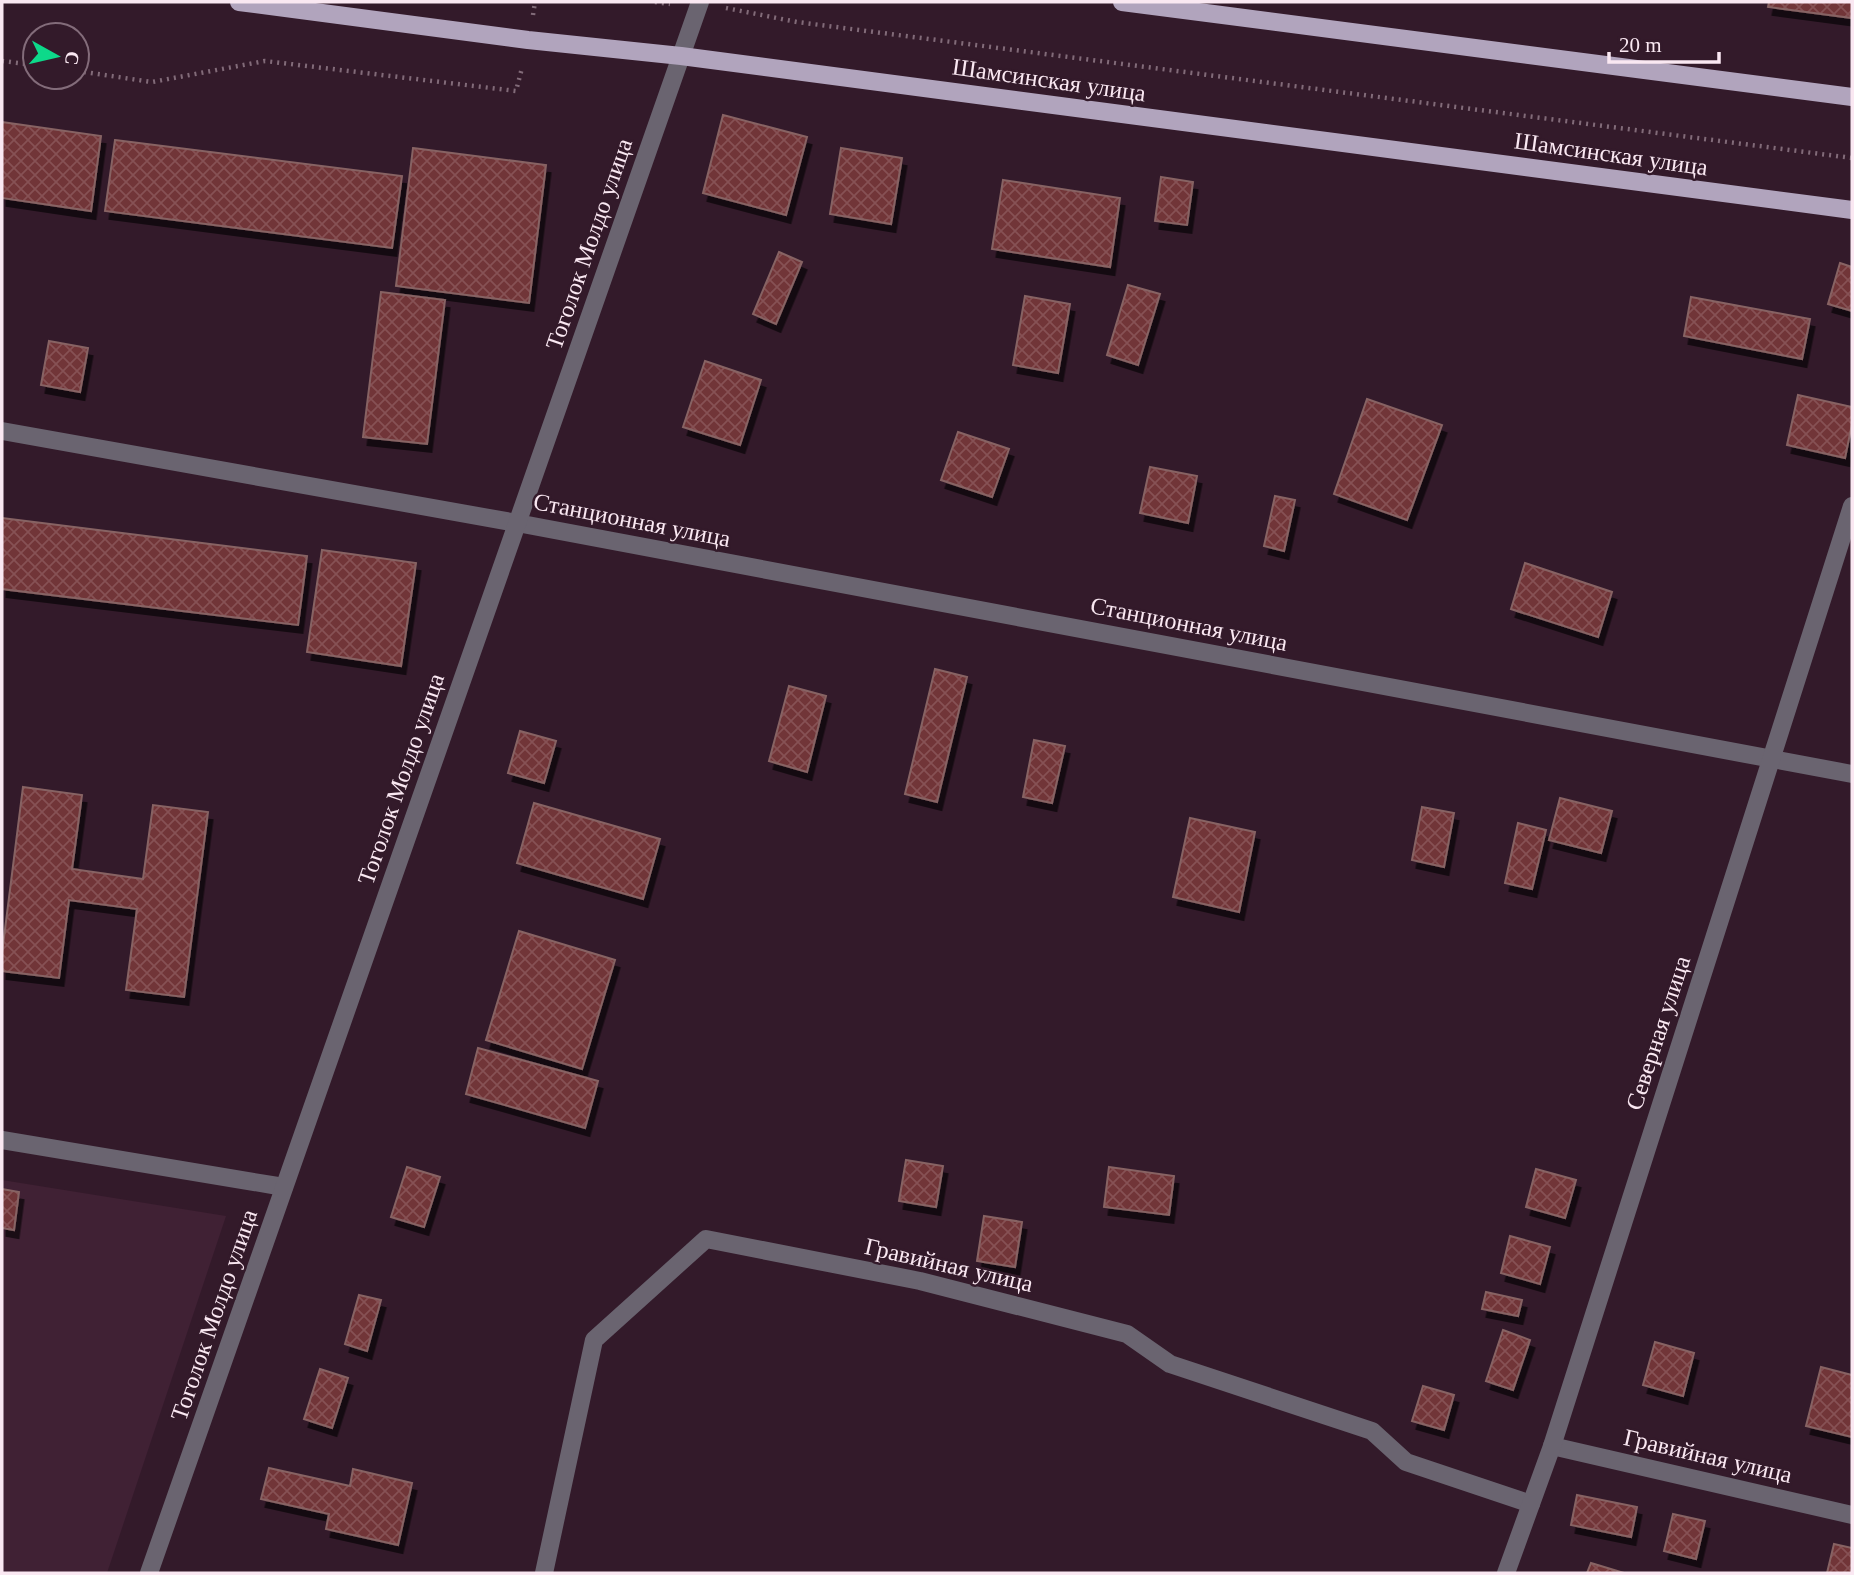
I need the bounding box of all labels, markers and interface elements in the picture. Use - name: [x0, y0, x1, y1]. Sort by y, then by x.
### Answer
- north arrow: [21, 21, 91, 91]
- scale bar: [1609, 21, 1719, 65]
- text: 20 m: [1619, 33, 1662, 57]
- text: С: [61, 50, 84, 67]
- street label: Шамсинская улица: [950, 54, 1148, 107]
- street label: Шамсинская улица: [1512, 128, 1710, 181]
- street label: Тоголок Молдо улица: [541, 135, 637, 353]
- street label: Станционная улица: [531, 488, 733, 552]
- street label: Станционная улица: [1088, 592, 1290, 656]
- street label: Тоголок Молдо улица: [353, 670, 449, 888]
- street label: Северная улица: [1621, 952, 1695, 1113]
- street label: Тоголок Молдо улица: [166, 1206, 262, 1424]
- street label: Гравийная улица: [862, 1233, 1036, 1297]
- street label: Гравийная улица: [1621, 1424, 1795, 1488]

